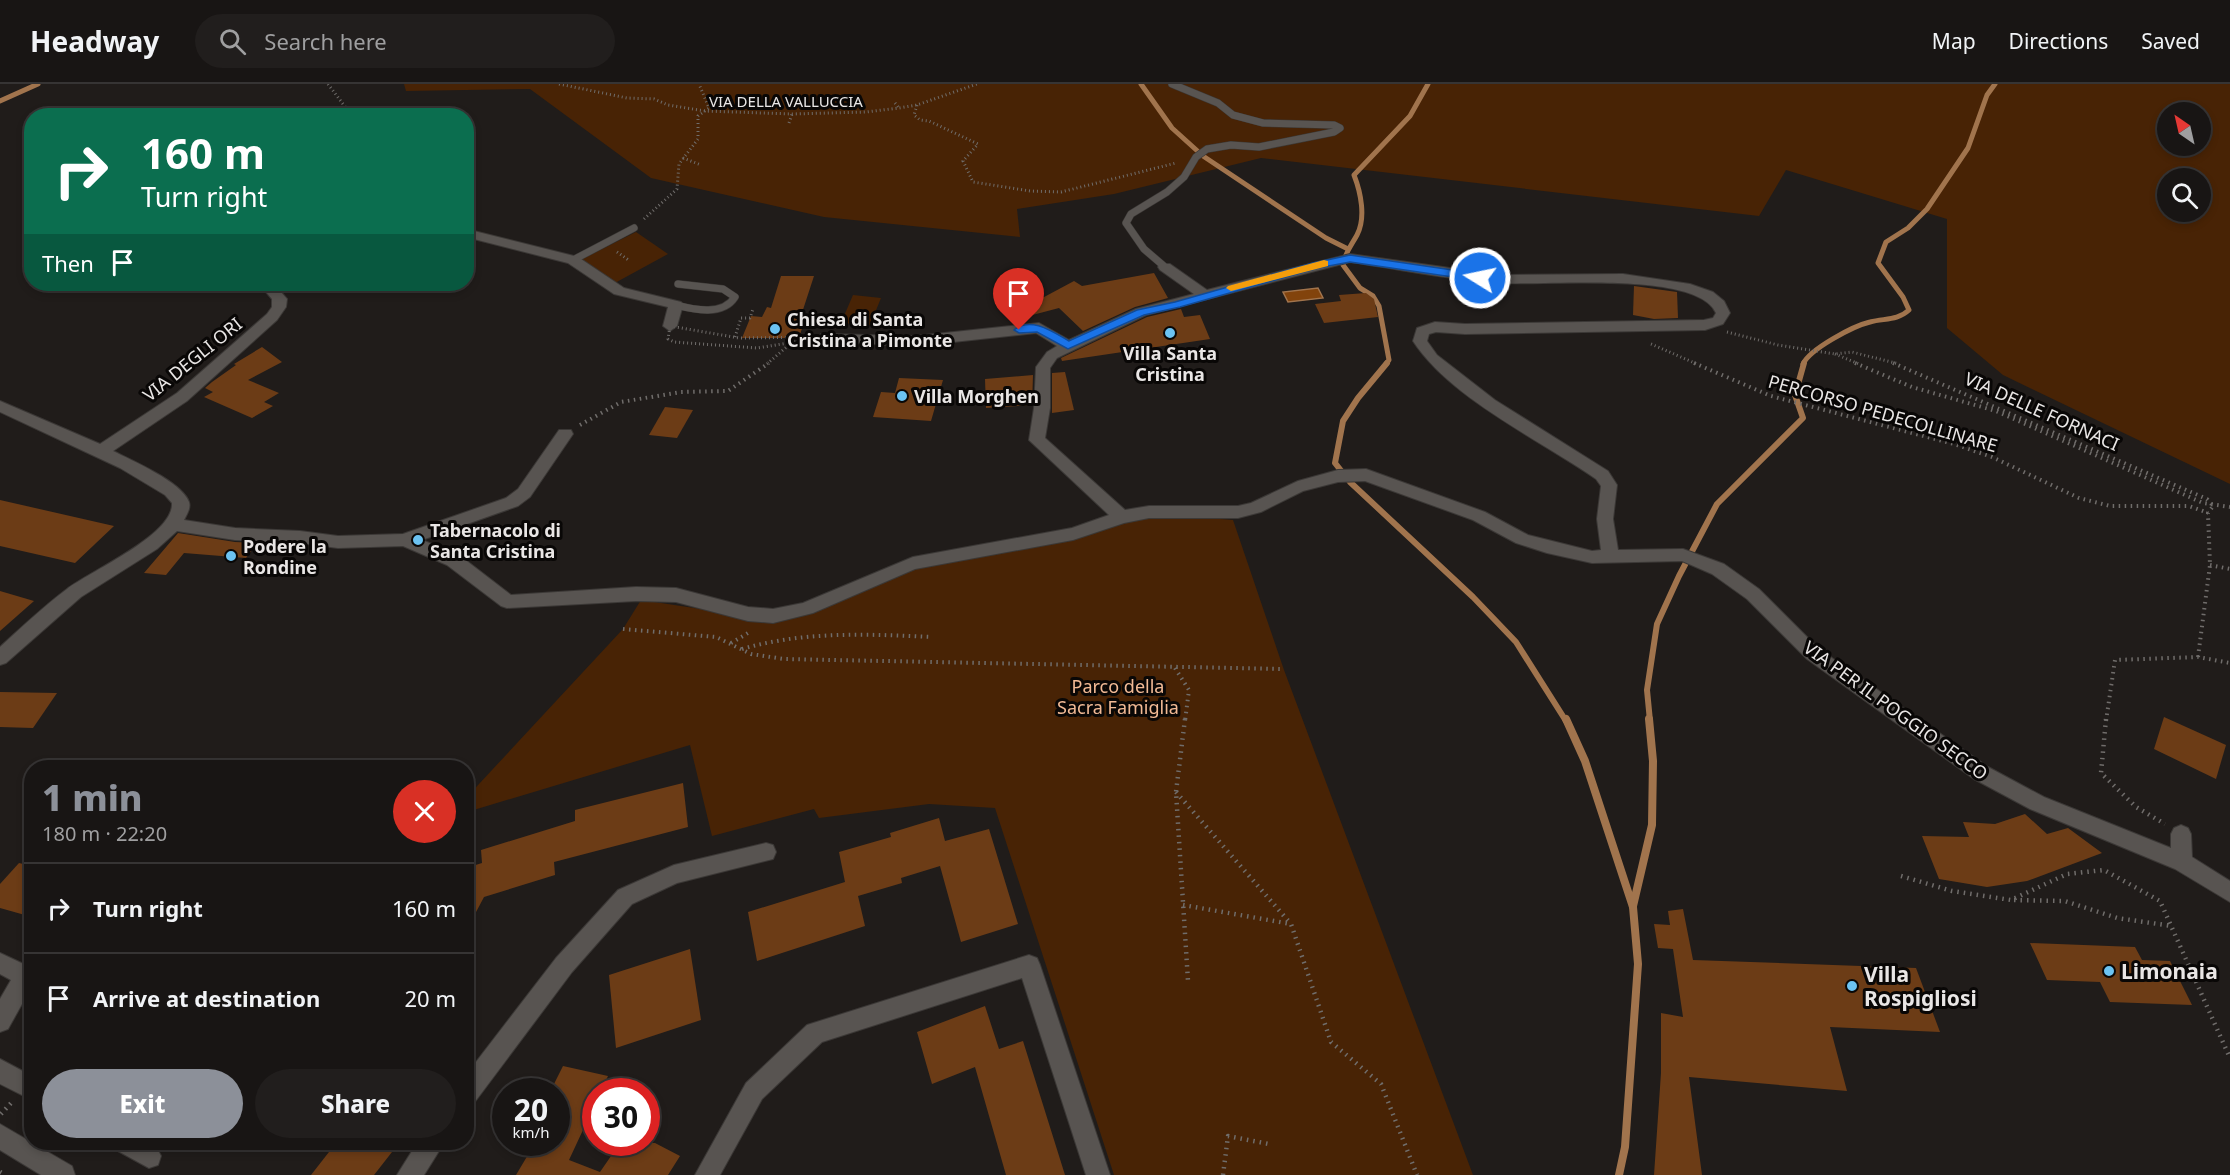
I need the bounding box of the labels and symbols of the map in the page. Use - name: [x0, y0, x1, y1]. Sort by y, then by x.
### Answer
- street label: VIA DELLA VALLUCCIA: [709, 91, 863, 111]
- north arrow: [2157, 102, 2211, 156]
- position arrow: [1448, 246, 1512, 310]
- pin: [993, 268, 1044, 330]
- place label: Chiesa di Santa Cristina a Pimonte: [787, 307, 952, 352]
- street label: VIA DEGLI ORI: [137, 312, 247, 406]
- marker: Chiesa di Santa Cristina a Pimonte: [768, 322, 782, 336]
- marker: Villa Santa Cristina: [1163, 326, 1177, 340]
- place label: Villa Santa Cristina: [1123, 341, 1217, 386]
- street label: VIA DELLE FORNACI: [1961, 366, 2123, 456]
- street label: PERCORSO PEDECOLLINARE: [1766, 369, 2000, 457]
- place label: Villa Morghen: [914, 384, 1039, 408]
- marker: Villa Morghen: [895, 389, 909, 403]
- place label: Tabernacolo di Santa Cristina: [430, 518, 561, 563]
- marker: Tabernacolo di Santa Cristina: [411, 533, 425, 547]
- place label: Podere la Rondine: [243, 534, 327, 579]
- marker: Podere la Rondine: [224, 549, 238, 563]
- street label: VIA PER IL POGGIO SECCO: [1799, 635, 1993, 785]
- park label: Parco della Sacra Famiglia: [1057, 674, 1179, 719]
- place label: Limonaia: [2121, 957, 2218, 985]
- place label: Villa Rospigliosi: [1864, 960, 1977, 1012]
- marker: Limonaia: [2102, 964, 2116, 978]
- marker: Villa Rospigliosi: [1845, 979, 1859, 993]
- speed limit sign: 30: [582, 1078, 660, 1156]

